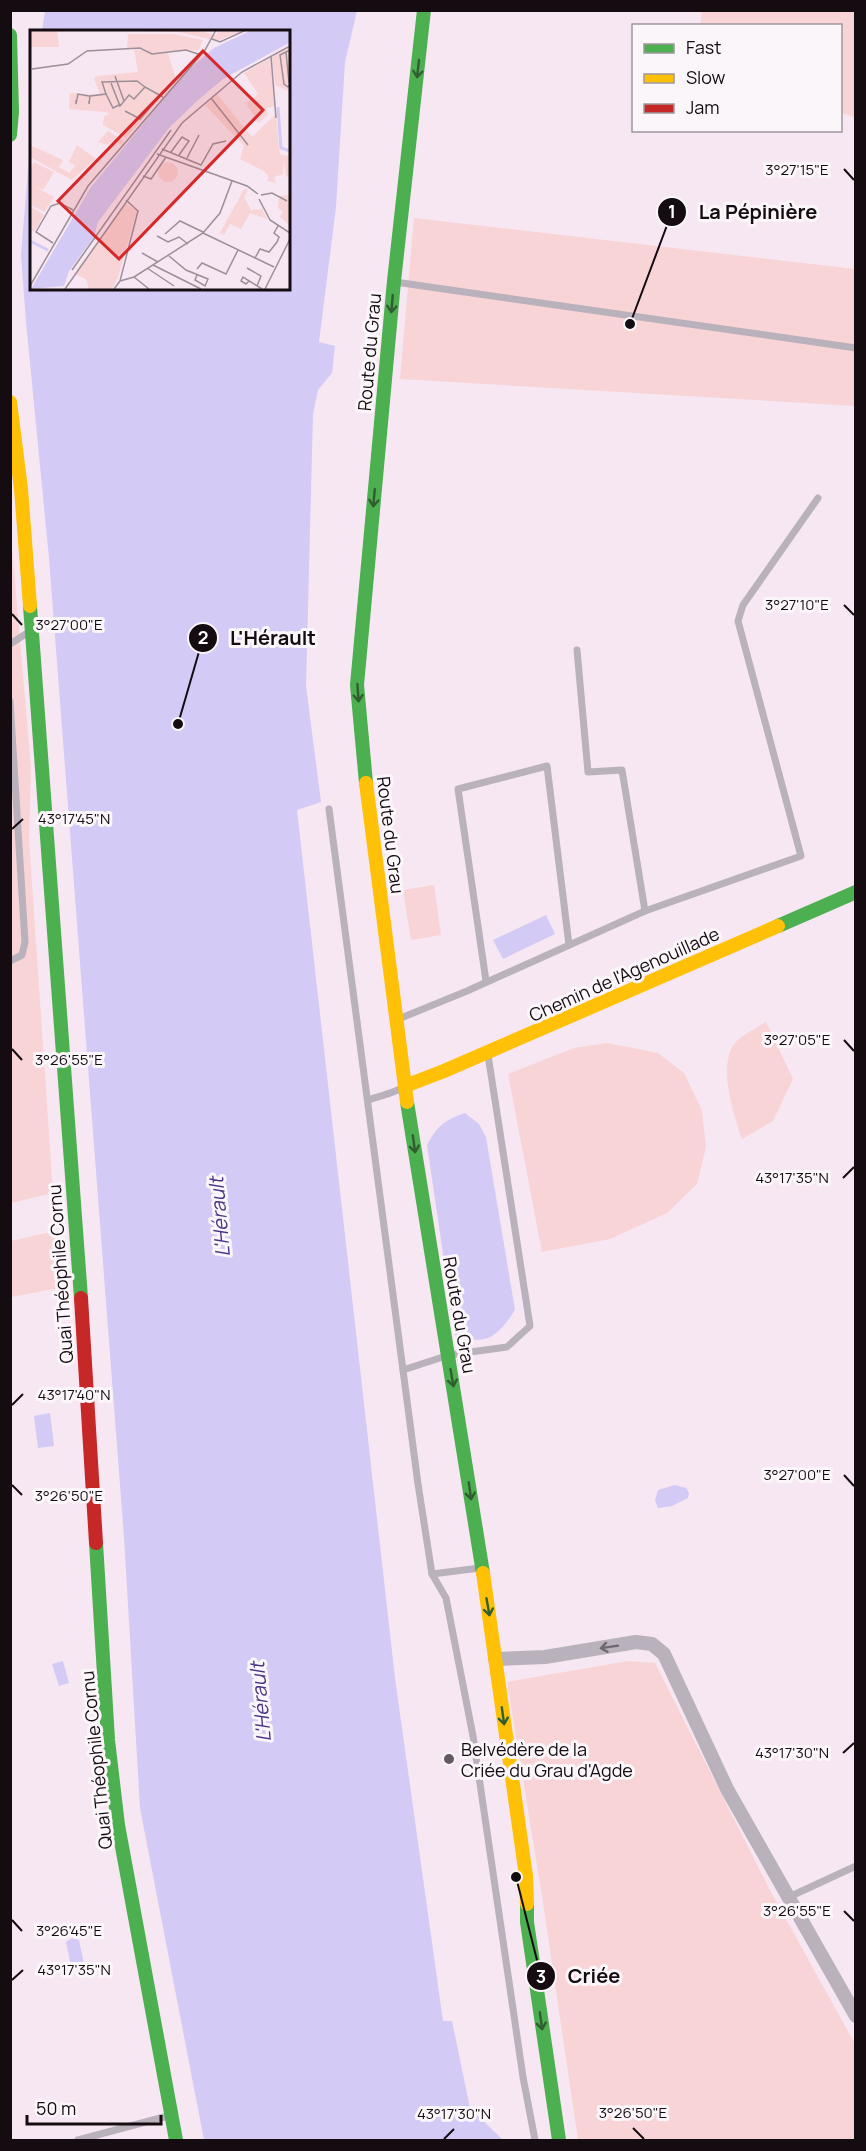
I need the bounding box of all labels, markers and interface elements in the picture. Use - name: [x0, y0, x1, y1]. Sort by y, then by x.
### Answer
- legend: [632, 24, 842, 132]
- inset map: [30, 30, 290, 290]
- text: Fast: [686, 35, 721, 59]
- one-way arrow: [412, 58, 423, 78]
- text: Slow: [686, 65, 726, 89]
- text: Jam: [686, 95, 720, 119]
- text: 3°27'15"E: [765, 159, 829, 180]
- callout: La Pépinière: [657, 193, 829, 231]
- text: La Pépinière: [699, 198, 817, 225]
- text: 1: [668, 199, 676, 223]
- street label: Route du Grau: [352, 292, 386, 412]
- one-way arrow: [386, 294, 397, 314]
- one-way arrow: [368, 488, 379, 508]
- text: 3°27'10"E: [765, 594, 829, 615]
- text: 3°27'00"E: [35, 614, 103, 635]
- callout: L'Hérault: [188, 619, 328, 657]
- text: L'Hérault: [230, 624, 316, 651]
- text: 2: [198, 625, 208, 649]
- one-way arrow: [353, 682, 364, 702]
- street label: Route du Grau: [372, 775, 410, 895]
- text: 43°17'45"N: [38, 808, 110, 829]
- street label: Chemin de l'Agenouillade: [525, 921, 723, 1027]
- text: 3°27'05"E: [764, 1029, 830, 1050]
- text: 3°26'55"E: [35, 1049, 103, 1070]
- one-way arrow: [408, 1133, 419, 1153]
- text: 43°17'35"N: [755, 1167, 829, 1188]
- water label: L'Hérault: [202, 1174, 236, 1258]
- street label: Quai Théophile Cornu: [42, 1184, 78, 1364]
- street label: Route du Grau: [438, 1255, 482, 1375]
- one-way arrow: [447, 1367, 458, 1387]
- text: 43°17'40"N: [38, 1384, 110, 1405]
- text: 3°27'00"E: [763, 1464, 831, 1485]
- one-way arrow: [465, 1481, 476, 1501]
- text: 3°26'50"E: [35, 1485, 103, 1506]
- one-way arrow: [483, 1597, 494, 1617]
- one-way arrow: [600, 1641, 620, 1652]
- water label: L'Hérault: [243, 1659, 277, 1743]
- street label: Quai Théophile Cornu: [75, 1670, 117, 1850]
- one-way arrow: [498, 1706, 509, 1726]
- place label: Belvédère de la Criée du Grau d'Agde: [461, 1737, 633, 1782]
- text: 43°17'30"N: [755, 1742, 829, 1763]
- marker: Belvédère de la Criée du Grau d'Agde: [442, 1752, 456, 1766]
- text: 3°26'55"E: [763, 1900, 831, 1921]
- text: 3°26'45"E: [36, 1920, 102, 1941]
- callout: Criée: [526, 1957, 632, 1995]
- text: 43°17'35"N: [37, 1959, 111, 1980]
- text: Criée: [568, 1962, 620, 1989]
- text: 3: [536, 1964, 546, 1988]
- one-way arrow: [536, 2011, 547, 2031]
- scale bar: [27, 2088, 160, 2126]
- text: 50 m: [36, 2096, 76, 2120]
- text: 3°26'50"E: [599, 2102, 667, 2123]
- text: 43°17'30"N: [417, 2103, 491, 2124]

